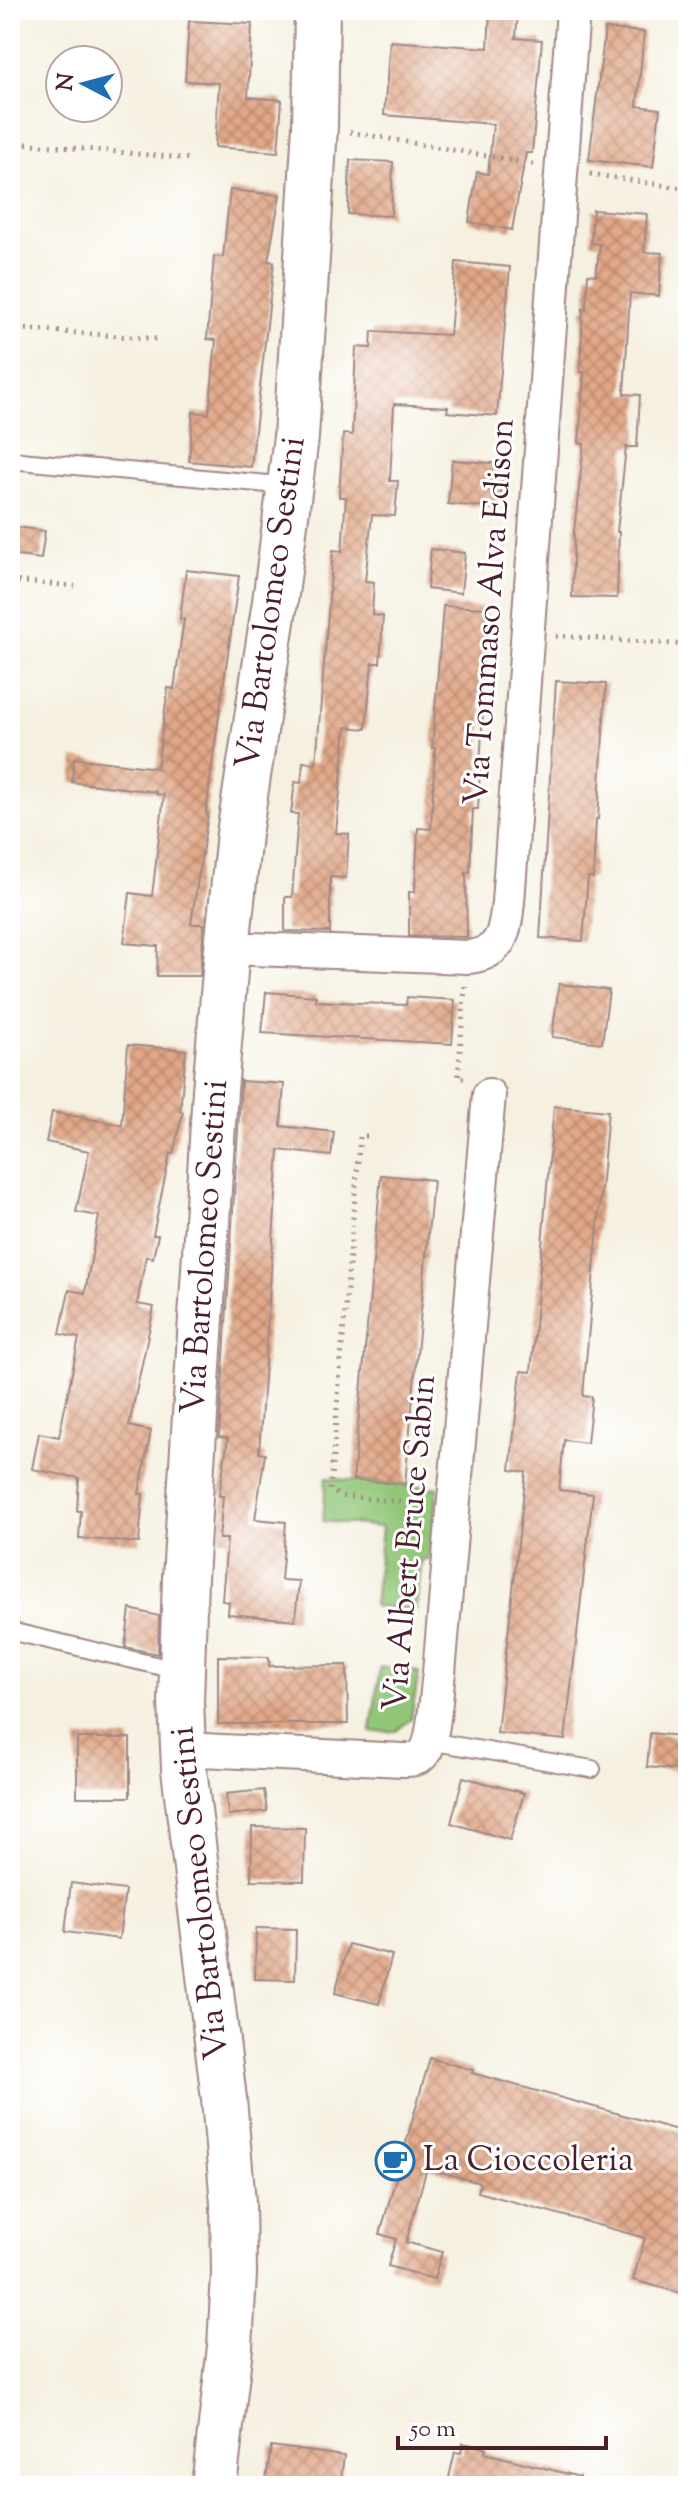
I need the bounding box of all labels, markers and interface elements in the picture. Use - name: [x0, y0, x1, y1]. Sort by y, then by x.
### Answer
- north arrow: [44, 44, 124, 124]
- text: N: [50, 71, 84, 93]
- street label: Via Tommaso Alva Edison: [453, 417, 529, 807]
- street label: Via Bartolomeo Sestini: [224, 434, 320, 772]
- street label: Via Bartolomeo Sestini: [170, 1078, 242, 1416]
- street label: Via Albert Bruce Sabin: [372, 1373, 450, 1713]
- street label: Via Bartolomeo Sestini: [159, 1724, 243, 2062]
- place label: La Cioccoleria: [423, 2137, 634, 2186]
- cafe icon: La Cioccoleria: [374, 2140, 416, 2182]
- scale bar: [398, 2400, 606, 2450]
- text: 50 m: [408, 2413, 456, 2447]

